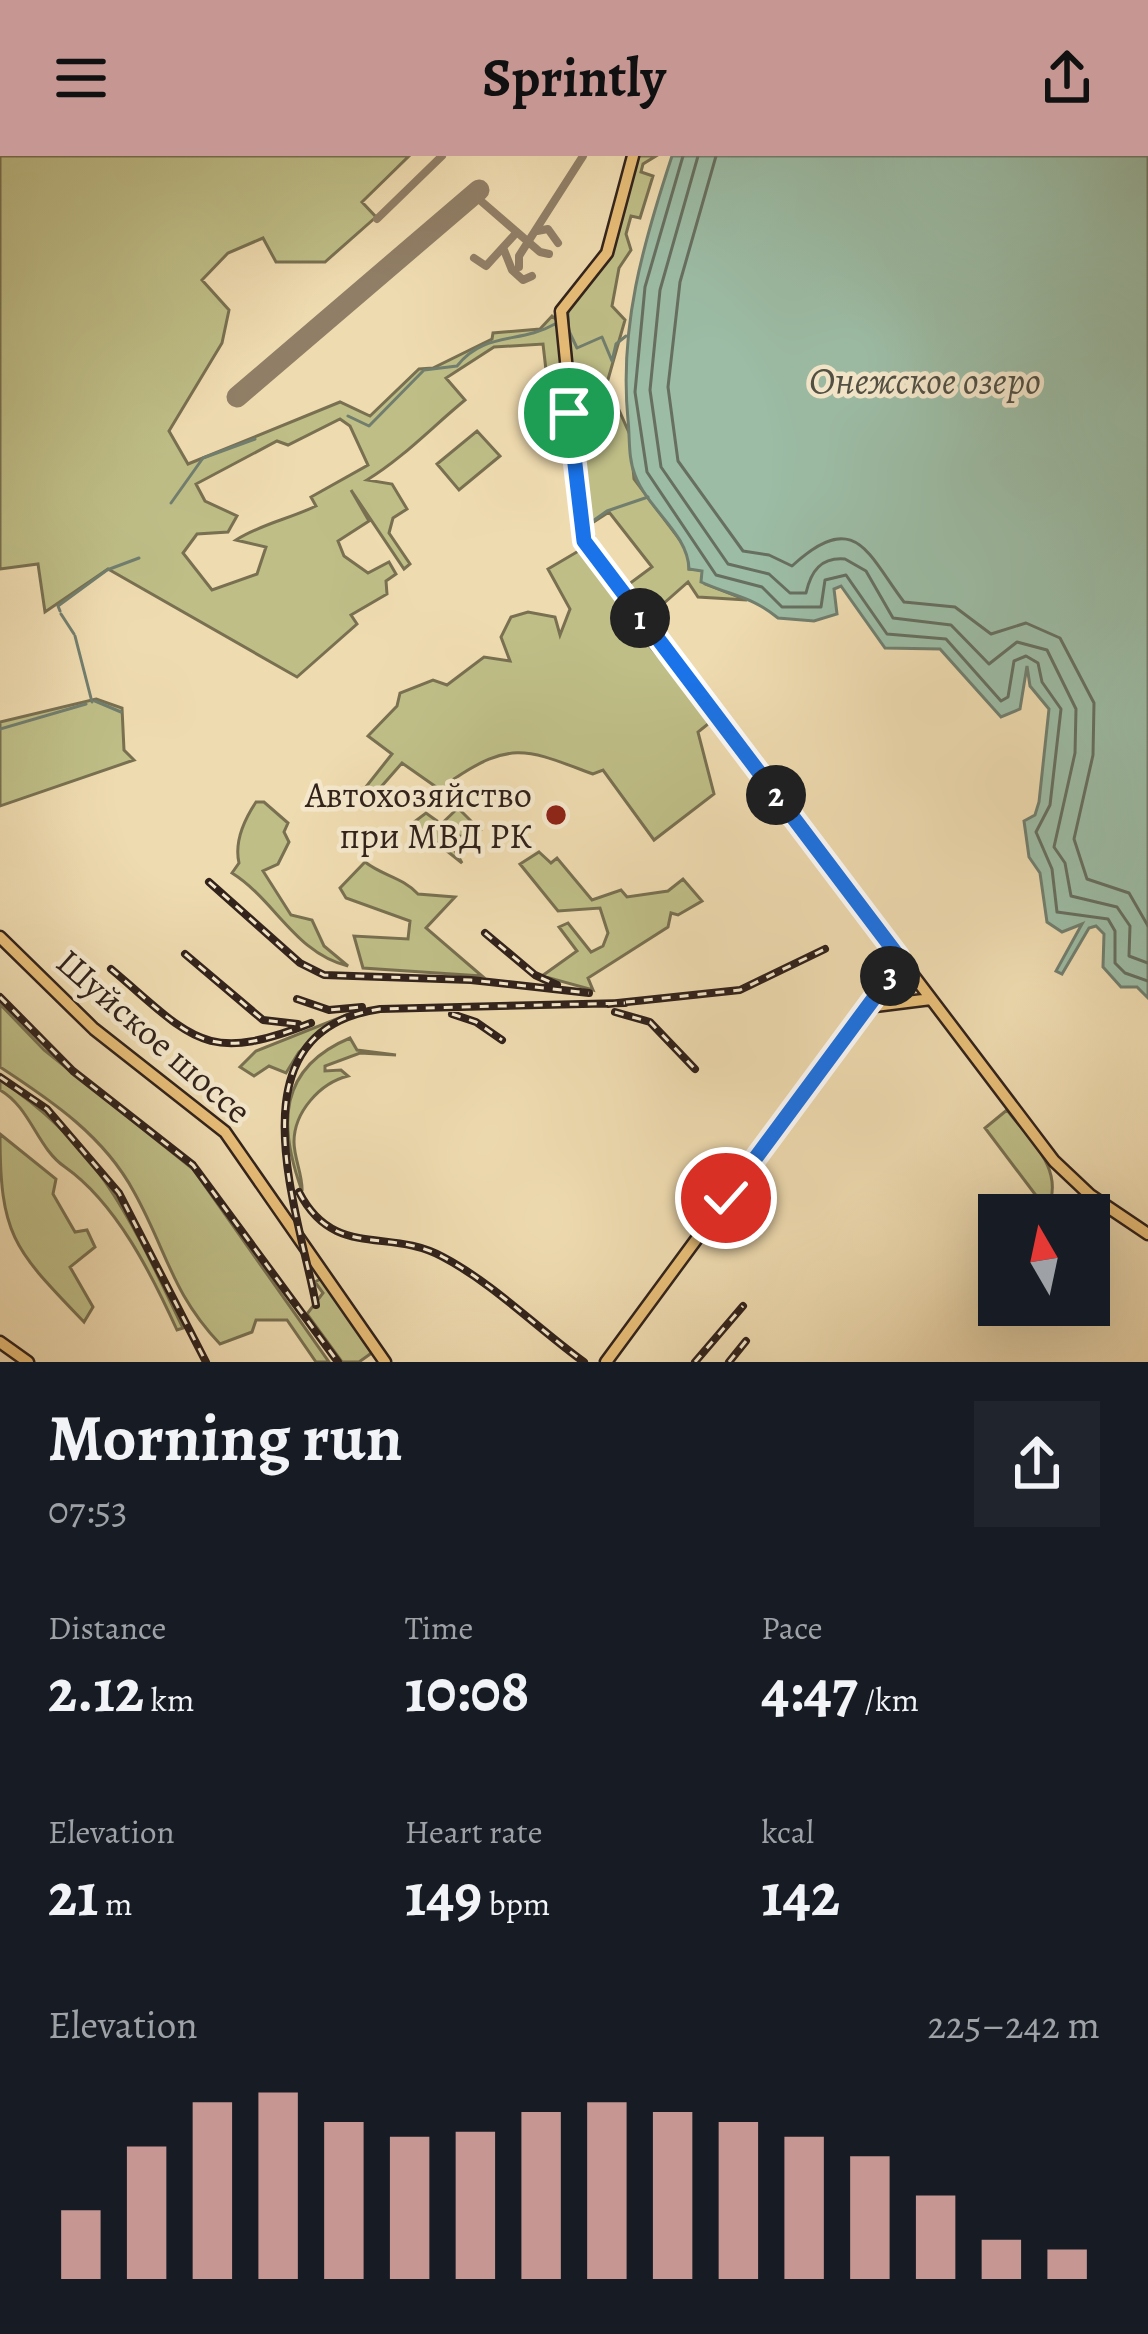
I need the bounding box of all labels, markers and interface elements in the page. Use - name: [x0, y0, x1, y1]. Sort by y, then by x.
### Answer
- text: Sprintly: [482, 41, 666, 115]
- icon: menu: [48, 45, 114, 111]
- icon: share: [1034, 45, 1100, 111]
- water label: Онежское озеро: [809, 354, 1041, 407]
- pin: [518, 362, 620, 464]
- icon: arrive: [536, 380, 602, 446]
- pin: 1: [610, 588, 670, 648]
- text: 1: [634, 595, 646, 640]
- pin: 2: [746, 765, 806, 825]
- place label: Автохозяйство при МВД РК: [304, 770, 532, 860]
- text: 2: [768, 772, 784, 817]
- marker: Автохозяйство при МВД РК: [543, 802, 569, 828]
- street label: Шуйское шоссе: [46, 937, 262, 1135]
- pin: 3: [860, 946, 920, 1006]
- text: 3: [883, 953, 897, 998]
- pin: [675, 1147, 777, 1249]
- icon: check: [693, 1165, 759, 1231]
- north arrow: [978, 1194, 1110, 1326]
- map controls: [978, 1194, 1110, 1326]
- text: Morning run: [48, 1393, 403, 1483]
- button: share: [974, 1401, 1100, 1527]
- text: 07:53: [48, 1483, 127, 1536]
- text: Distance: [48, 1605, 166, 1650]
- text: Time: [405, 1605, 473, 1650]
- text: Pace: [761, 1605, 823, 1650]
- text: 2.12: [48, 1650, 144, 1732]
- text: 10:08: [405, 1650, 530, 1732]
- text: 4:47: [761, 1650, 858, 1732]
- text: km: [144, 1677, 194, 1722]
- text: /km: [858, 1677, 919, 1722]
- text: Elevation: [48, 1809, 175, 1854]
- text: Heart rate: [405, 1809, 542, 1854]
- text: kcal: [761, 1809, 814, 1854]
- text: 21: [48, 1854, 98, 1936]
- text: 149: [405, 1854, 482, 1936]
- text: 142: [761, 1854, 840, 1936]
- text: m: [98, 1881, 132, 1926]
- text: bpm: [482, 1881, 550, 1926]
- text: Elevation: [48, 1998, 198, 2051]
- text: 225–242 m: [928, 1998, 1100, 2051]

